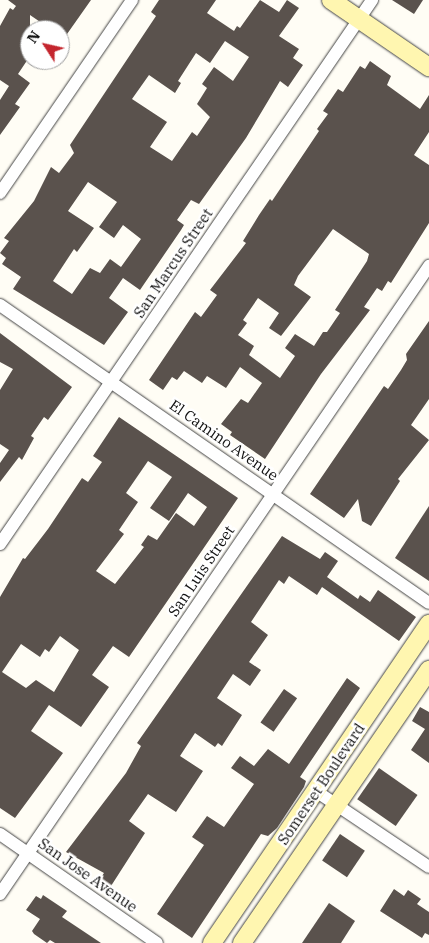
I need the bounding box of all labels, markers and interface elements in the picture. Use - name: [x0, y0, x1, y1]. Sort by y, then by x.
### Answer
- north arrow: [20, 20, 70, 70]
- text: N: [23, 27, 44, 47]
- street label: San Marcus Street: [130, 205, 216, 321]
- street label: El Camino Avenue: [166, 396, 282, 484]
- street label: San Luis Street: [164, 522, 238, 620]
- street label: Somerset Boulevard: [274, 720, 368, 848]
- street label: San Jose Avenue: [35, 834, 141, 916]

